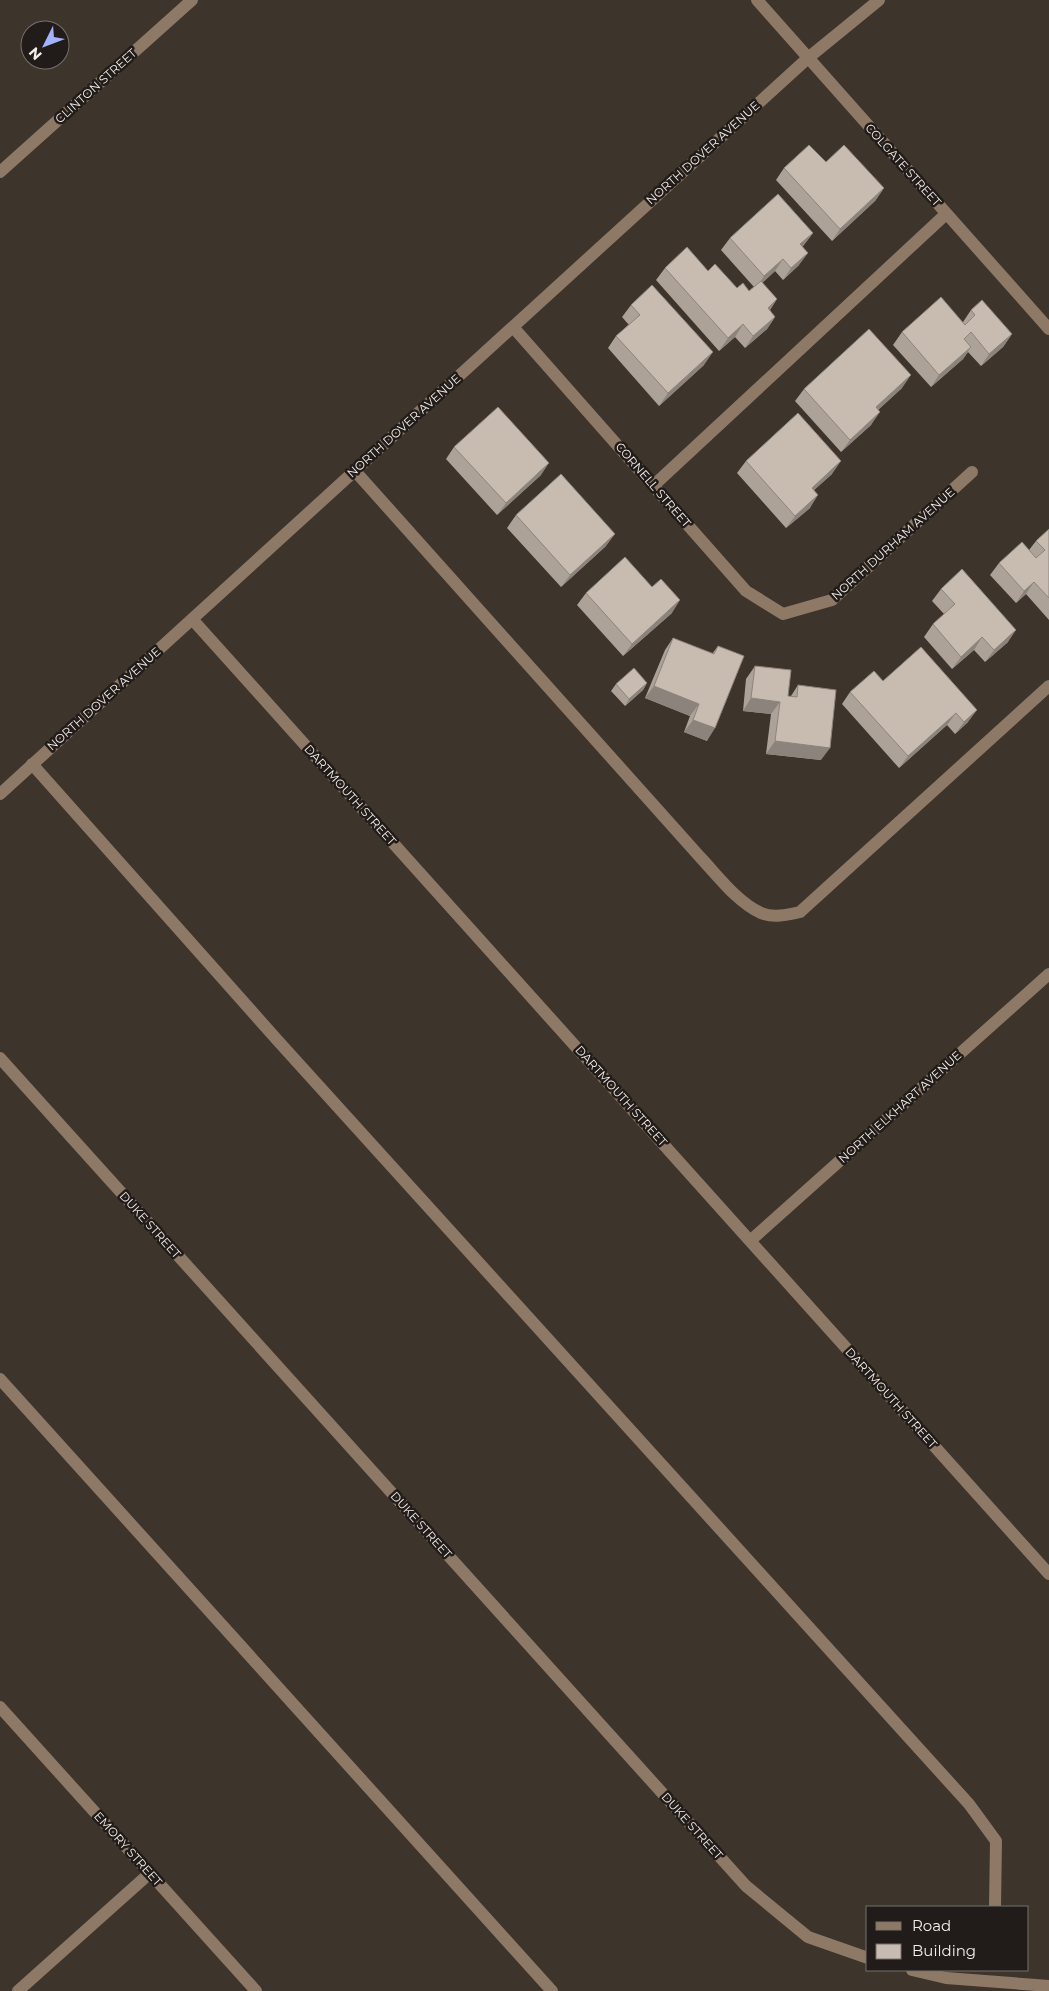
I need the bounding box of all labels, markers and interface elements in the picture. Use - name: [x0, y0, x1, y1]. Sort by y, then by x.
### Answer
- north arrow: [20, 20, 70, 70]
- text: N: [25, 43, 46, 64]
- street label: CLINTON STREET: [52, 45, 140, 126]
- street label: NORTH DOVER AVENUE: [643, 98, 763, 208]
- street label: COLGATE STREET: [862, 120, 945, 209]
- street label: NORTH DOVER AVENUE: [344, 371, 464, 481]
- street label: CORNELL STREET: [612, 439, 694, 530]
- street label: NORTH DURHAM AVENUE: [828, 484, 957, 603]
- street label: NORTH DOVER AVENUE: [44, 644, 164, 754]
- street label: DARTMOUTH STREET: [301, 741, 400, 848]
- street label: DARTMOUTH STREET: [572, 1042, 671, 1149]
- street label: NORTH ELKHART AVENUE: [835, 1047, 964, 1166]
- street label: DUKE STREET: [116, 1188, 184, 1261]
- street label: DARTMOUTH STREET: [842, 1344, 941, 1451]
- street label: DUKE STREET: [387, 1488, 455, 1561]
- street label: DUKE STREET: [658, 1789, 726, 1862]
- street label: EMORY STREET: [91, 1808, 166, 1889]
- legend: [866, 1906, 1029, 1971]
- text: Road: [912, 1916, 951, 1935]
- text: Building: [912, 1941, 976, 1960]

